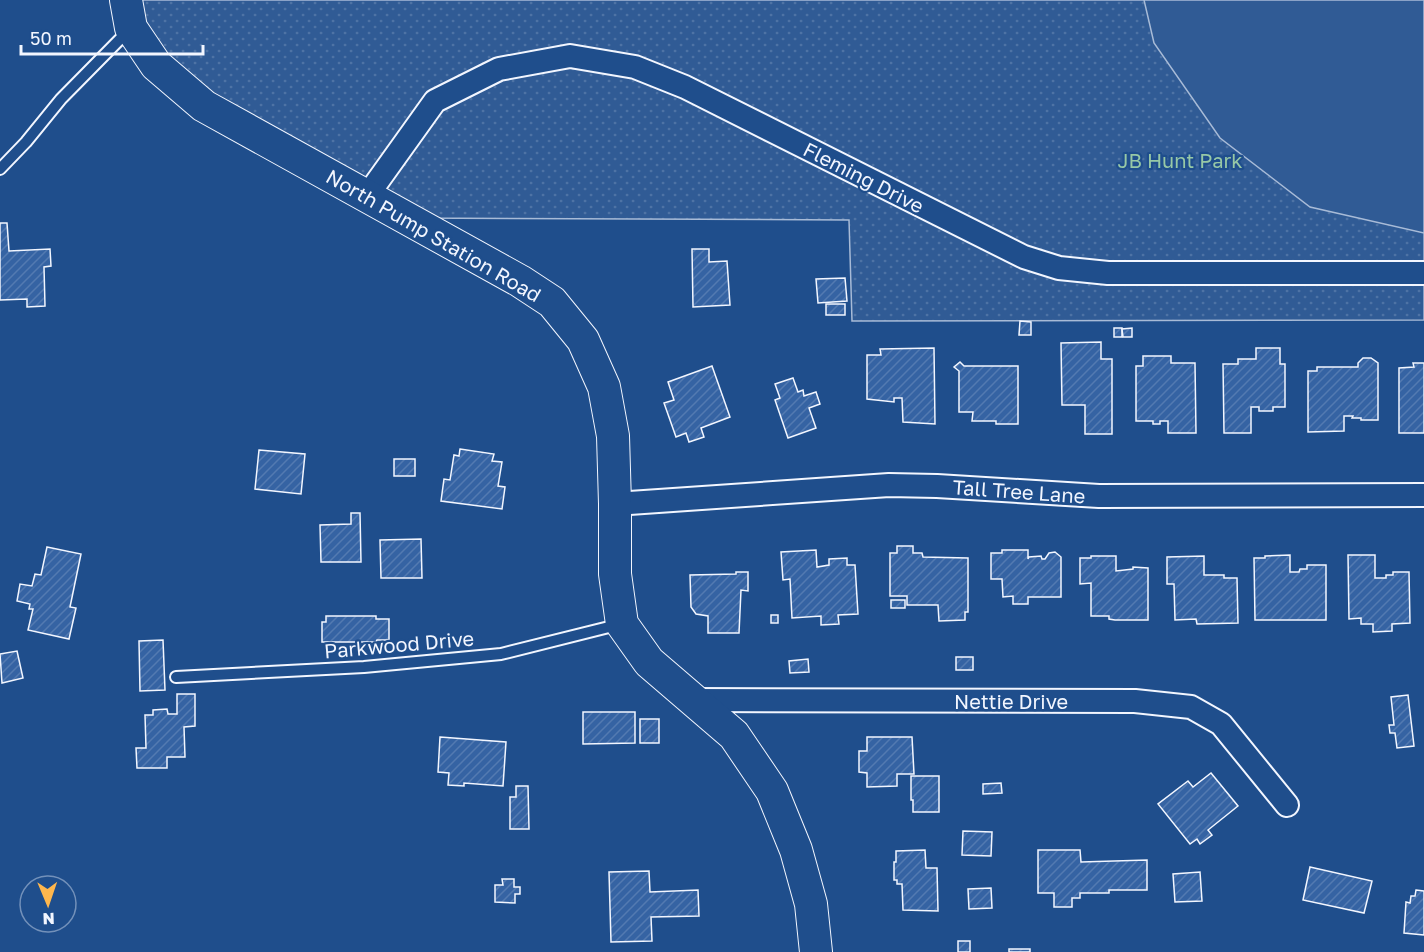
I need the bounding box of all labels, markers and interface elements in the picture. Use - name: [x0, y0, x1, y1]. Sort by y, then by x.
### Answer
- scale bar: [21, 18, 202, 56]
- text: 50 m: [30, 27, 72, 49]
- street label: Fleming Drive: [800, 136, 928, 218]
- park label: JB Hunt Park: [1117, 148, 1243, 172]
- street label: North Pump Station Road: [322, 164, 546, 306]
- street label: Tall Tree Lane: [952, 474, 1086, 508]
- street label: Parkwood Drive: [323, 625, 475, 663]
- street label: Nettie Drive: [954, 689, 1068, 713]
- north arrow: [18, 874, 78, 934]
- text: N: [42, 909, 55, 929]

